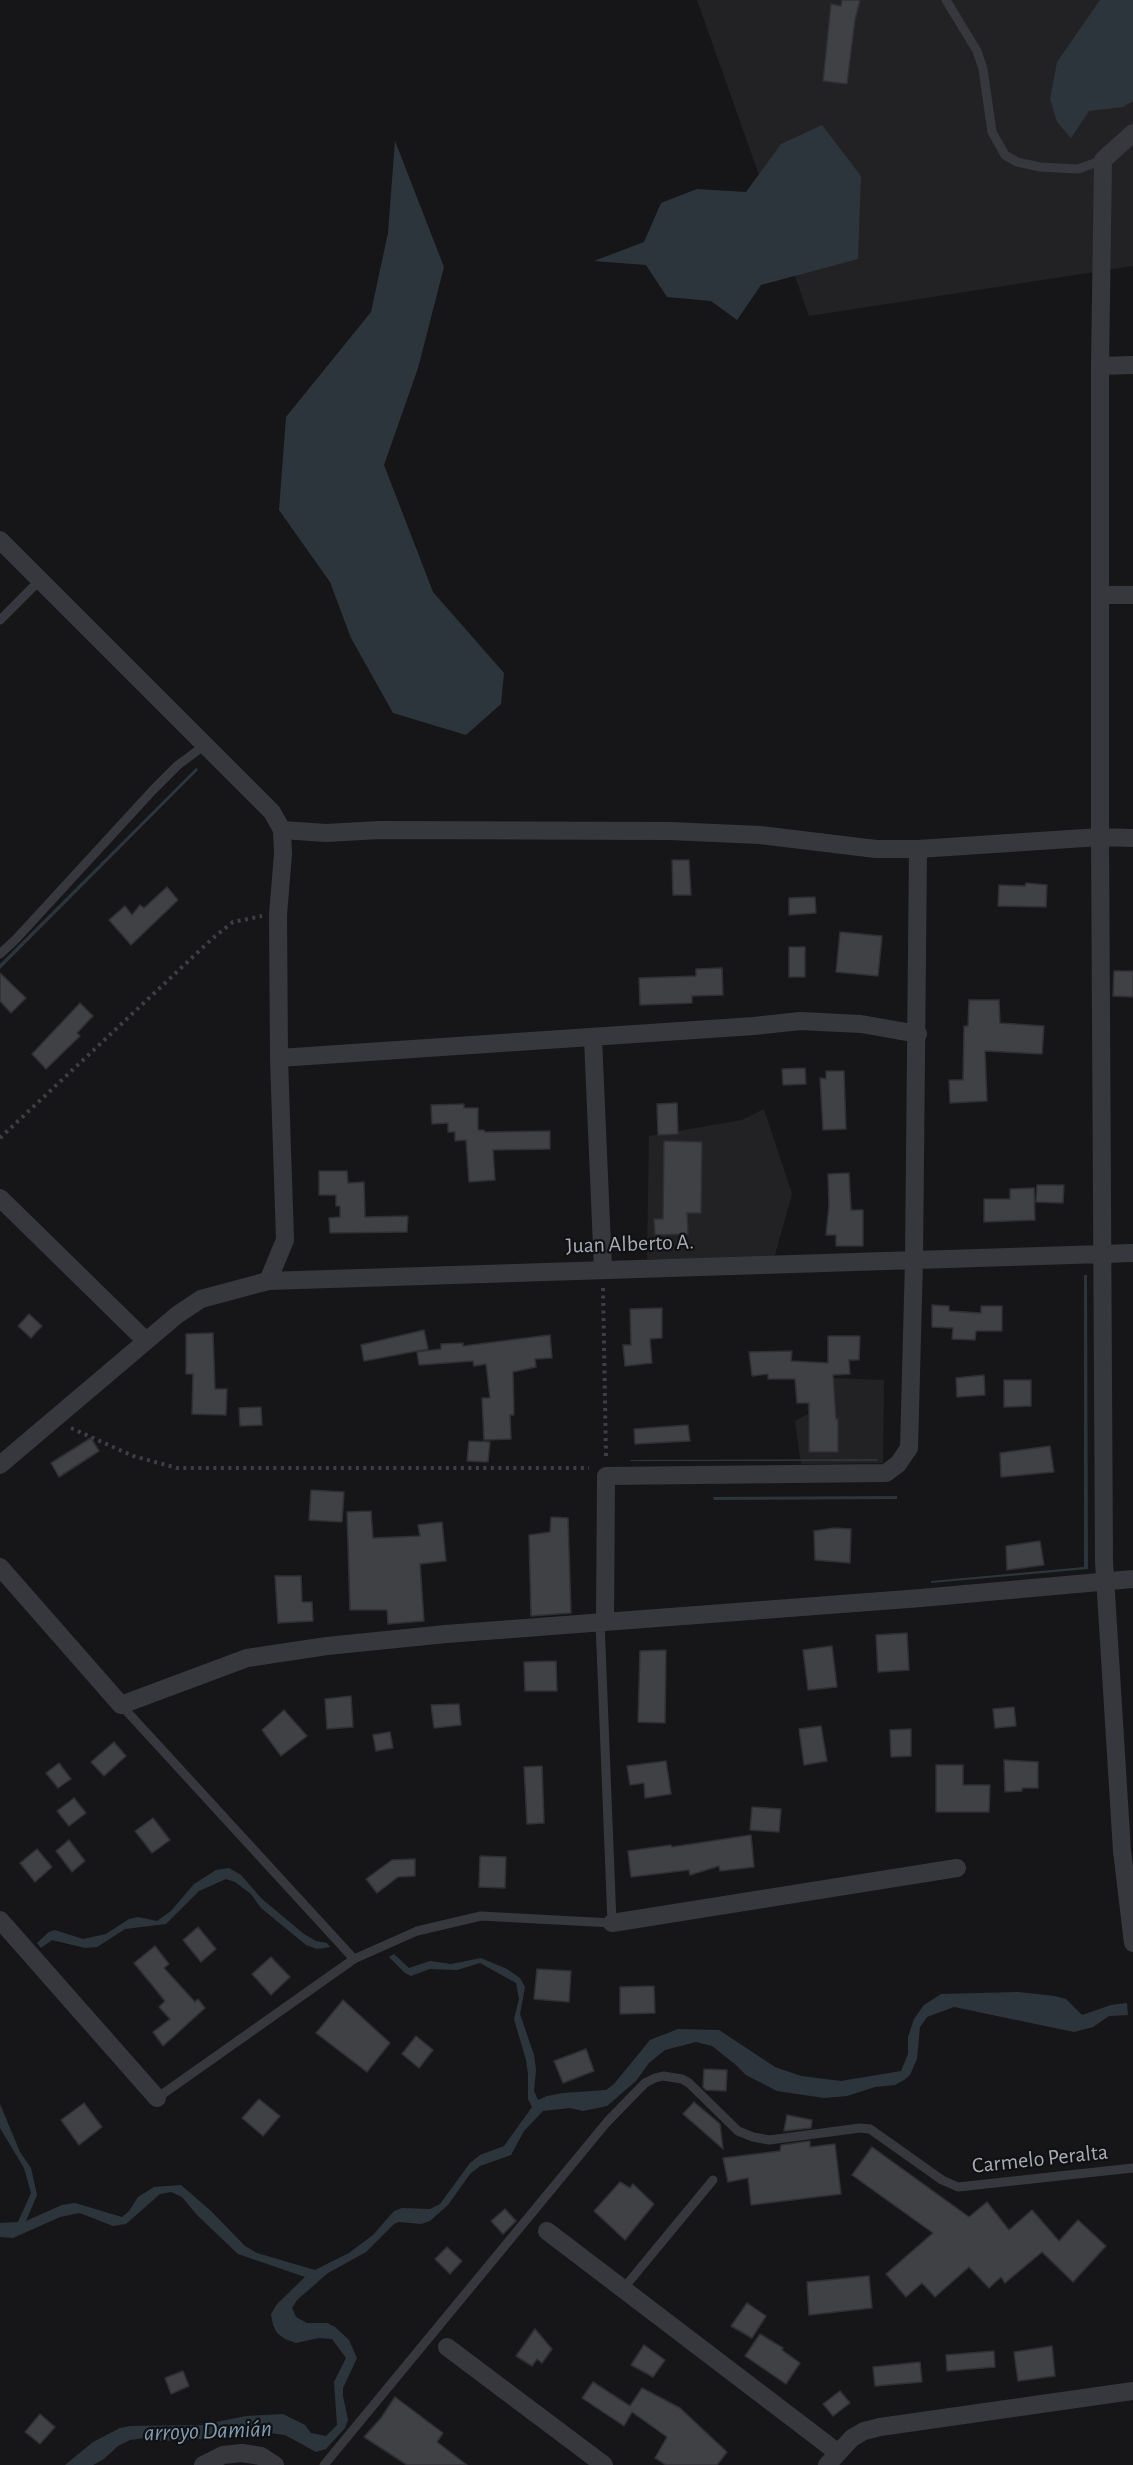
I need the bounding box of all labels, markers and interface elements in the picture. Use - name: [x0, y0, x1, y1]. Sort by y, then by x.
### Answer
- street label: Juan Alberto A.: [565, 1229, 695, 1259]
- street label: Carmelo Peralta: [971, 2139, 1109, 2179]
- water label: arroyo Damián: [143, 2414, 273, 2448]

